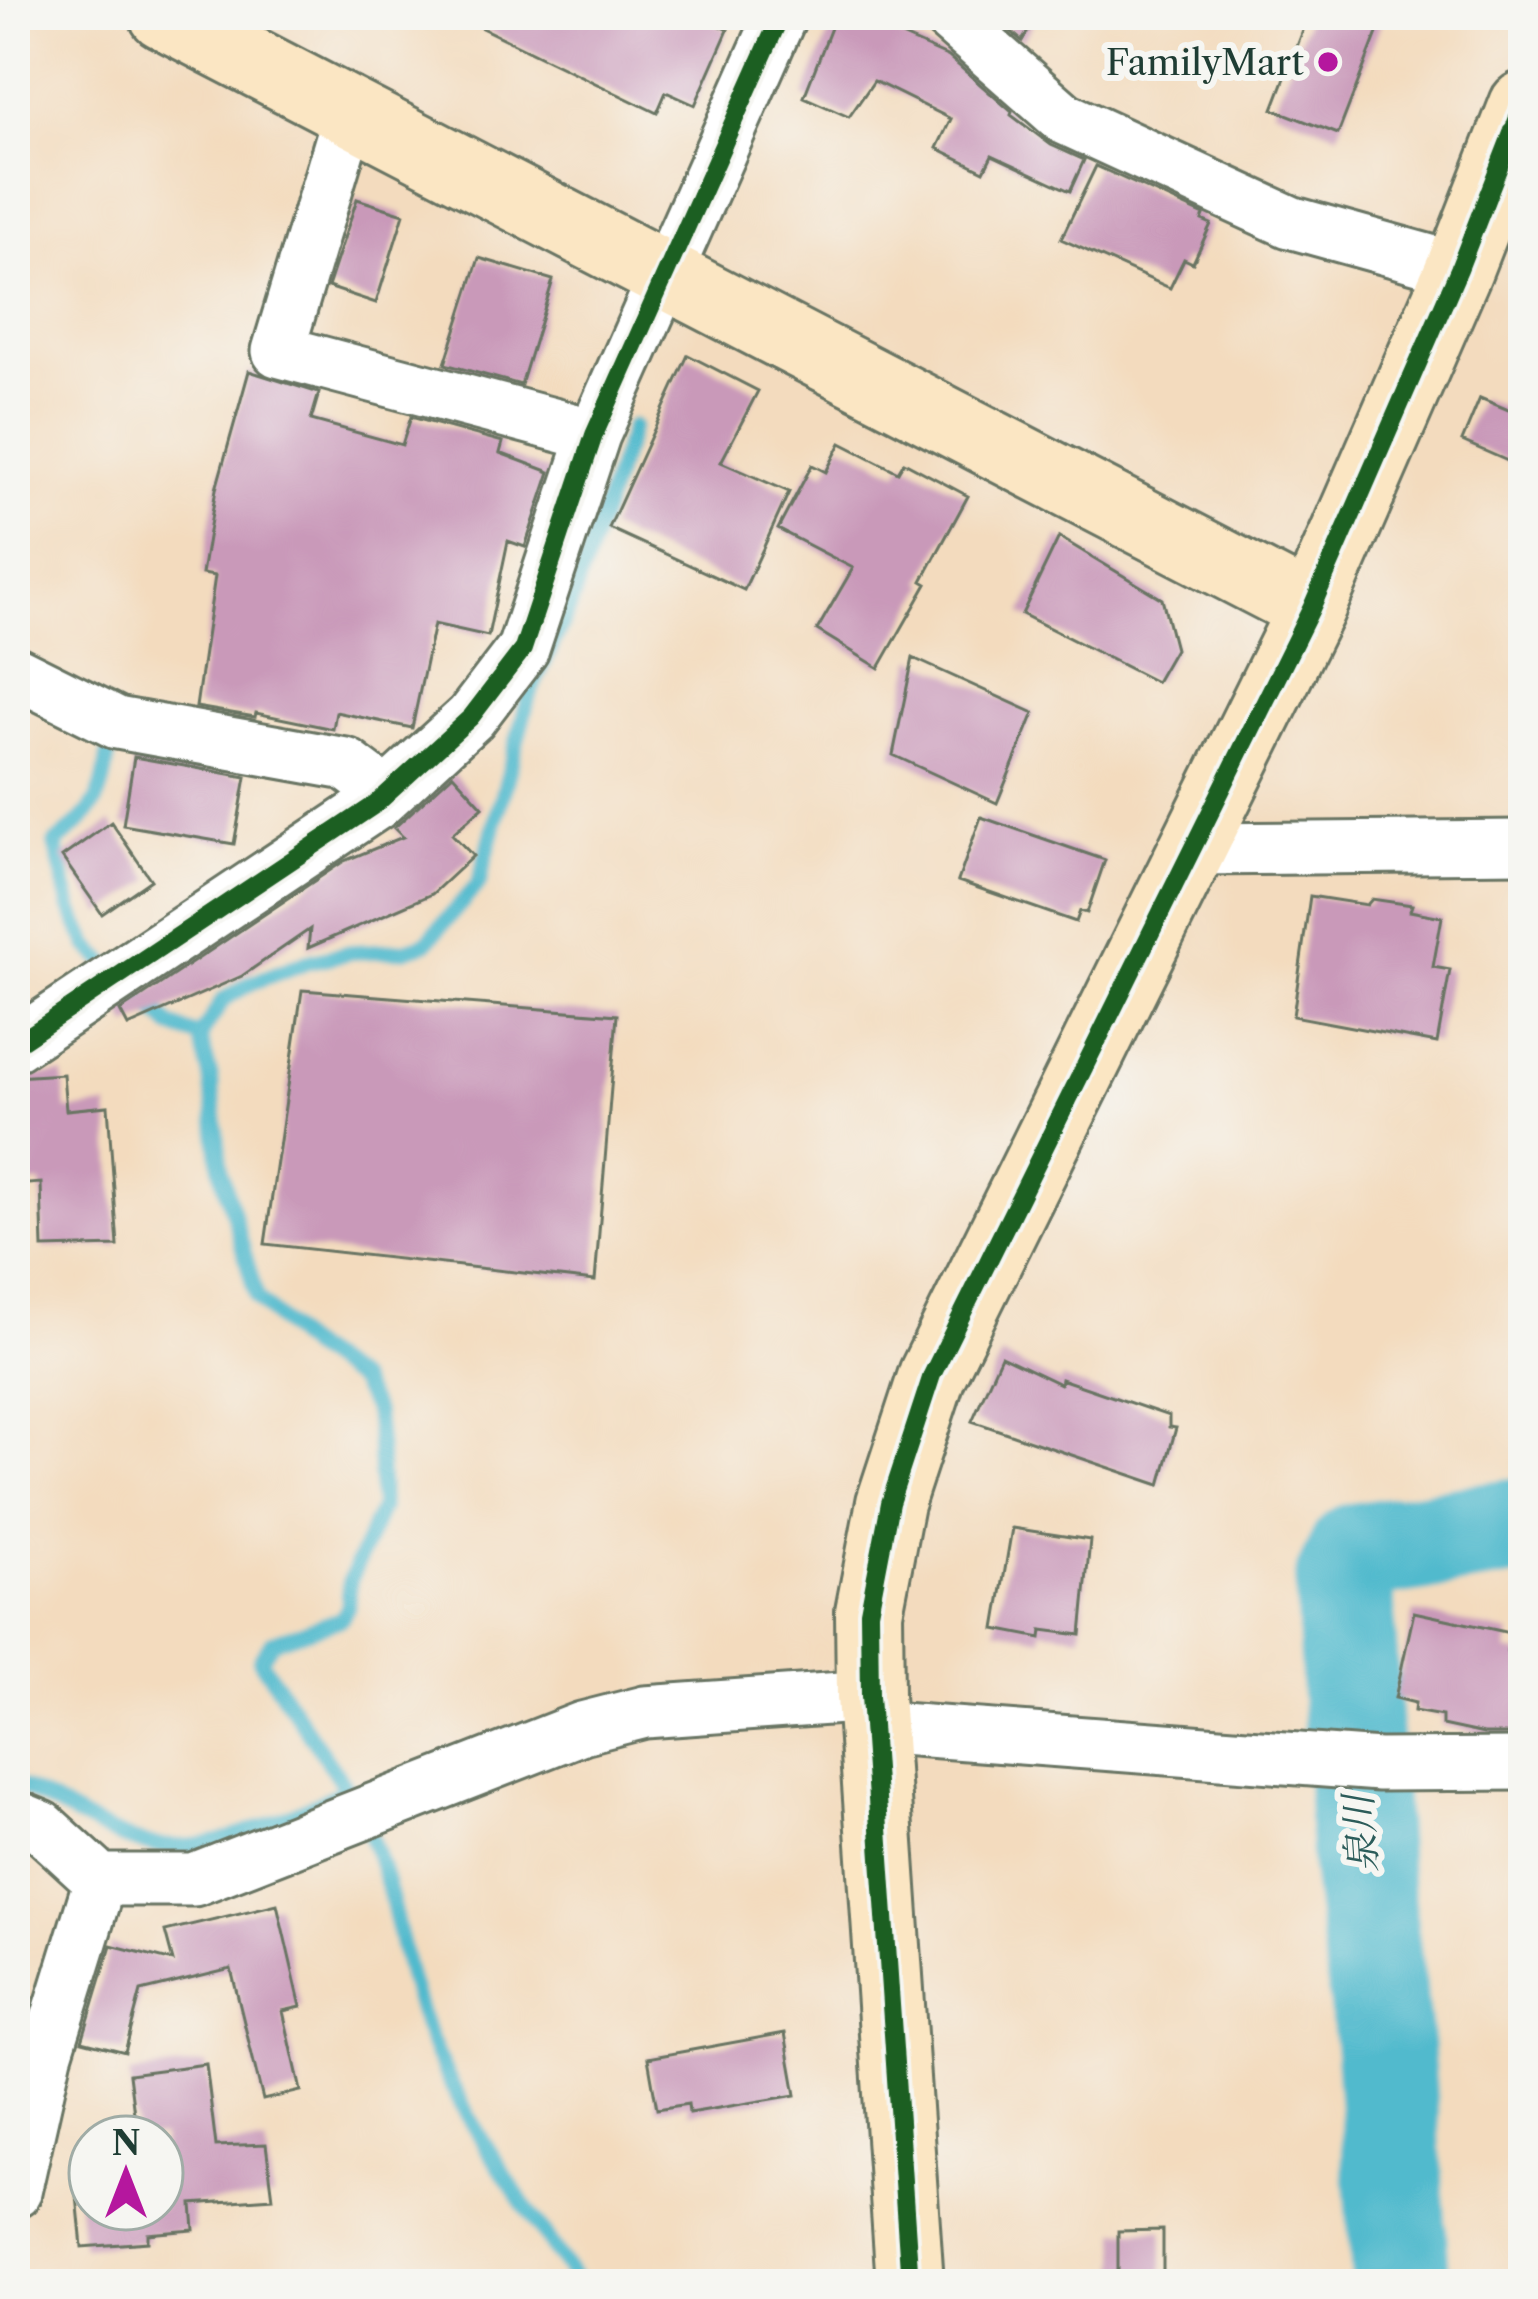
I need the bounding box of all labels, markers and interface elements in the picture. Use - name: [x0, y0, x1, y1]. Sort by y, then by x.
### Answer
- place label: FamilyMart: [1106, 40, 1304, 84]
- marker: FamilyMart: [1315, 49, 1341, 75]
- water label: 泉川: [1333, 1789, 1387, 1875]
- north arrow: [66, 2113, 186, 2233]
- text: N: [112, 2123, 140, 2164]

